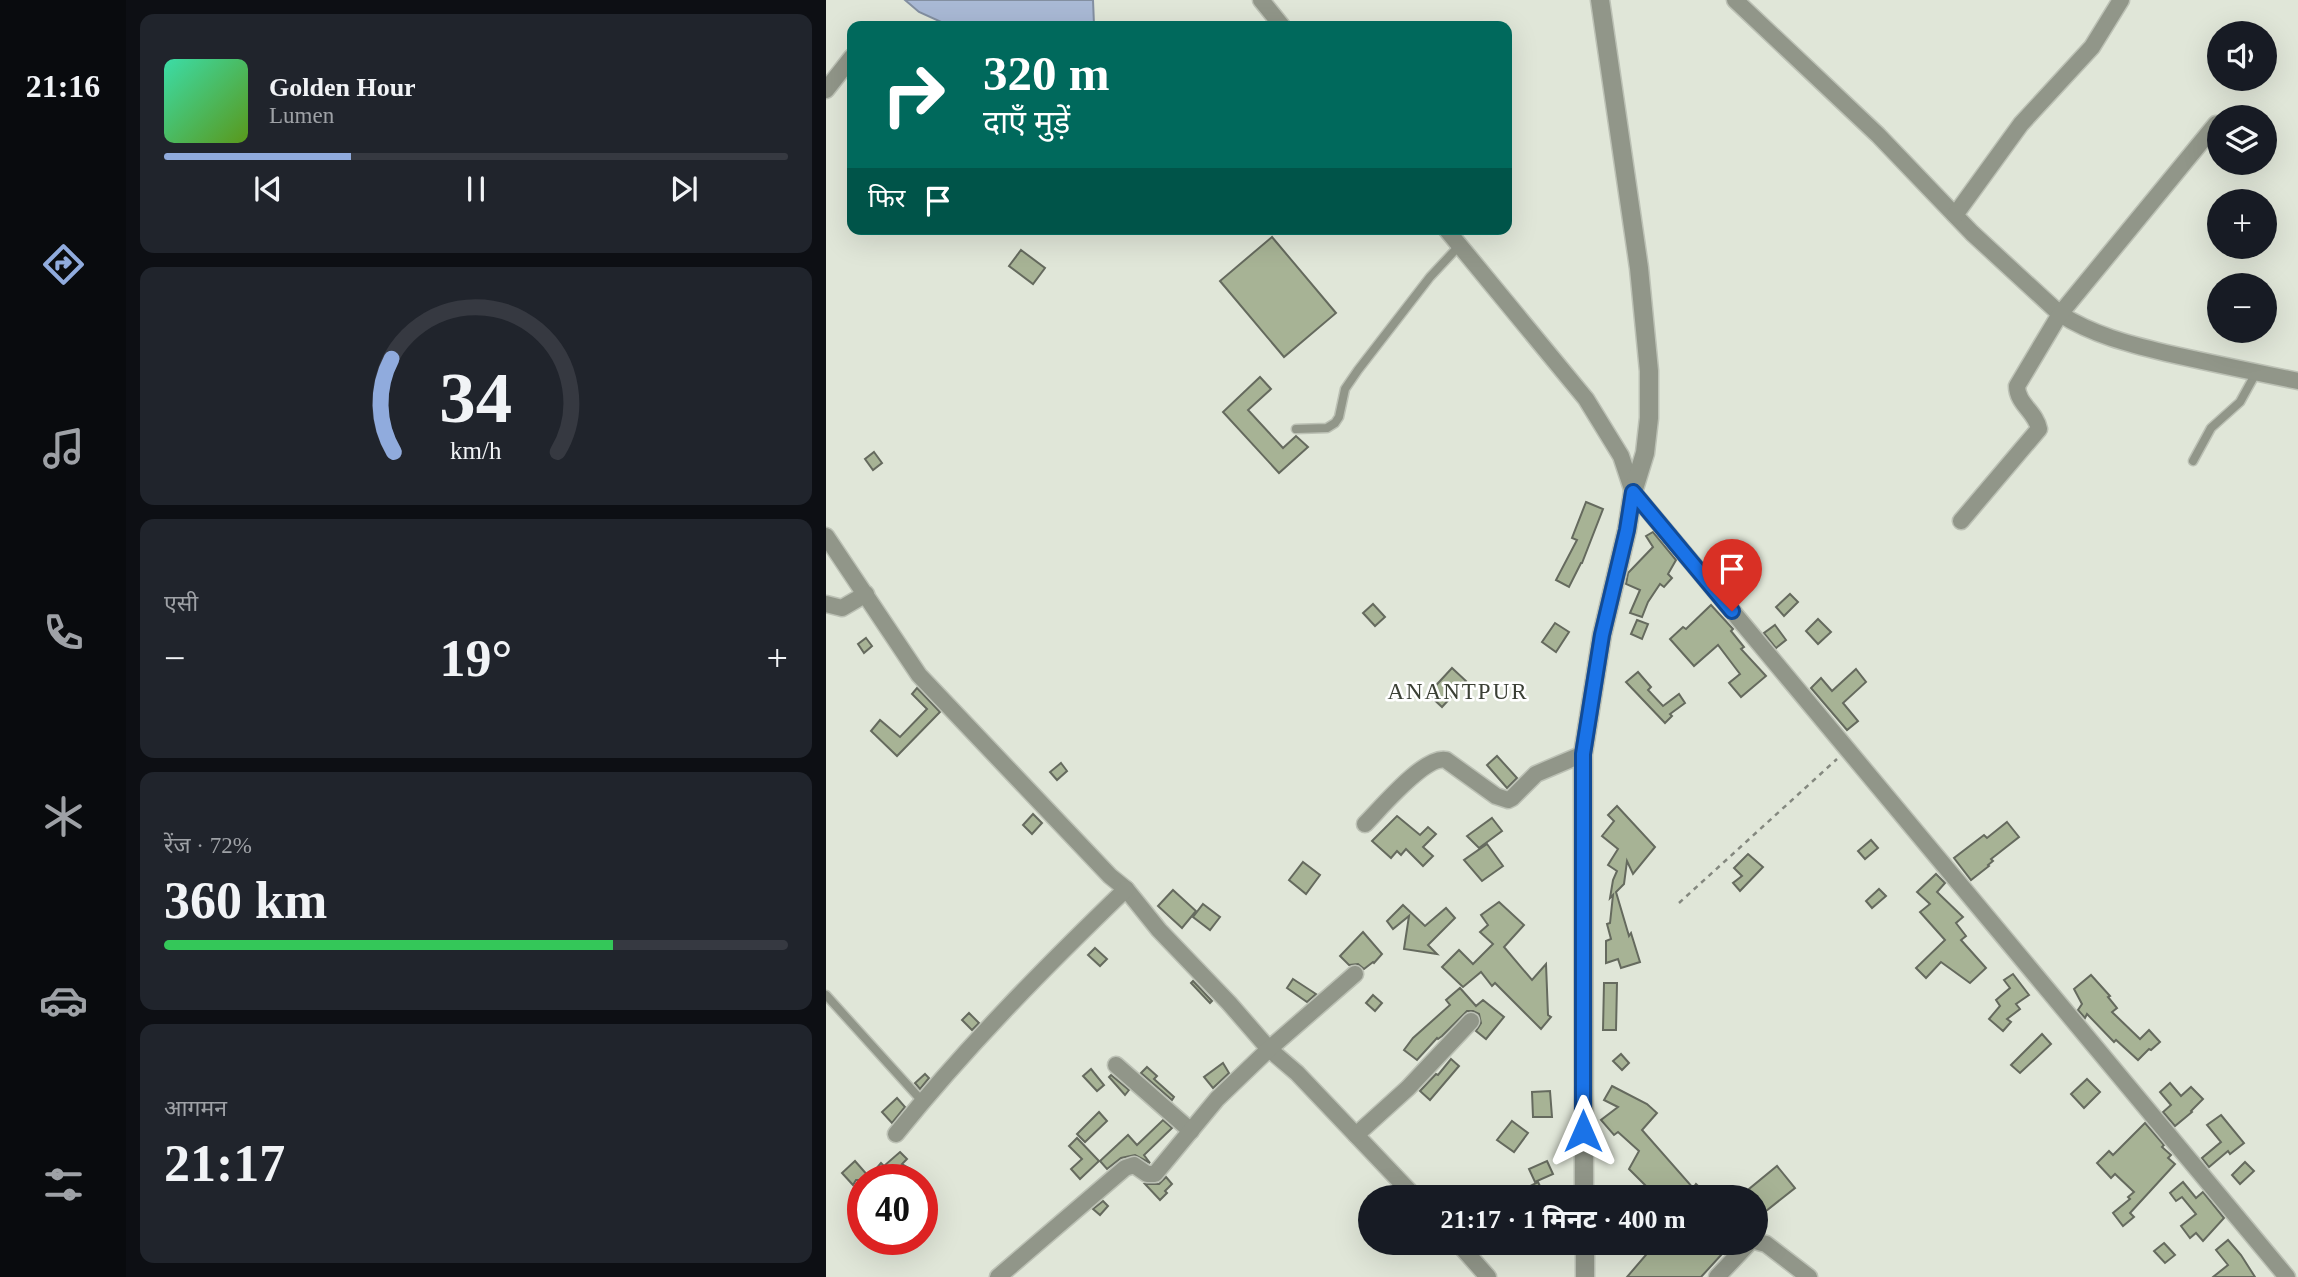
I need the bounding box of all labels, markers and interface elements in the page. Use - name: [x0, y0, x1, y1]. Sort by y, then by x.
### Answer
- map controls: [2207, 21, 2277, 343]
- button: sound: [2207, 21, 2277, 91]
- text: 320 m: [983, 46, 1110, 101]
- icon: right: [868, 49, 959, 140]
- text: 21:16: [26, 68, 100, 104]
- text: Golden Hour: [269, 73, 416, 102]
- text: Lumen: [269, 103, 334, 128]
- text: दाएँ मुड़ें: [983, 104, 1070, 140]
- button: layers: [2207, 105, 2277, 175]
- icon: previous: [249, 170, 287, 208]
- icon: pause: [457, 170, 495, 208]
- icon: next: [665, 170, 703, 208]
- icon: arrive: [919, 182, 957, 220]
- text: फिर: [868, 184, 905, 213]
- button: +: [2207, 189, 2277, 259]
- icon: directions: [39, 240, 88, 289]
- button: −: [2207, 273, 2277, 343]
- text: 34: [440, 357, 512, 438]
- icon: music: [39, 424, 88, 473]
- text: km/h: [450, 437, 502, 464]
- pin: [1702, 539, 1762, 611]
- icon: arrive: [1713, 550, 1751, 588]
- text: एसी: [164, 591, 198, 616]
- icon: phone: [39, 608, 88, 657]
- text: 19°: [440, 630, 512, 687]
- text: −: [164, 637, 185, 679]
- text: +: [767, 637, 788, 679]
- district label: ANANTPUR: [1387, 679, 1529, 704]
- icon: climate: [39, 792, 88, 841]
- text: रेंज · 72%: [164, 833, 252, 858]
- text: 360 km: [164, 872, 327, 929]
- icon: car: [39, 976, 88, 1025]
- position arrow: [1546, 1094, 1620, 1168]
- text: आगमन: [164, 1096, 227, 1121]
- text: 21:17: [164, 1135, 285, 1192]
- icon: filters: [39, 1160, 88, 1209]
- speed limit sign: 40: [847, 1164, 938, 1255]
- text: 21:17 · 1 मिनट · 400 m: [1440, 1205, 1686, 1234]

